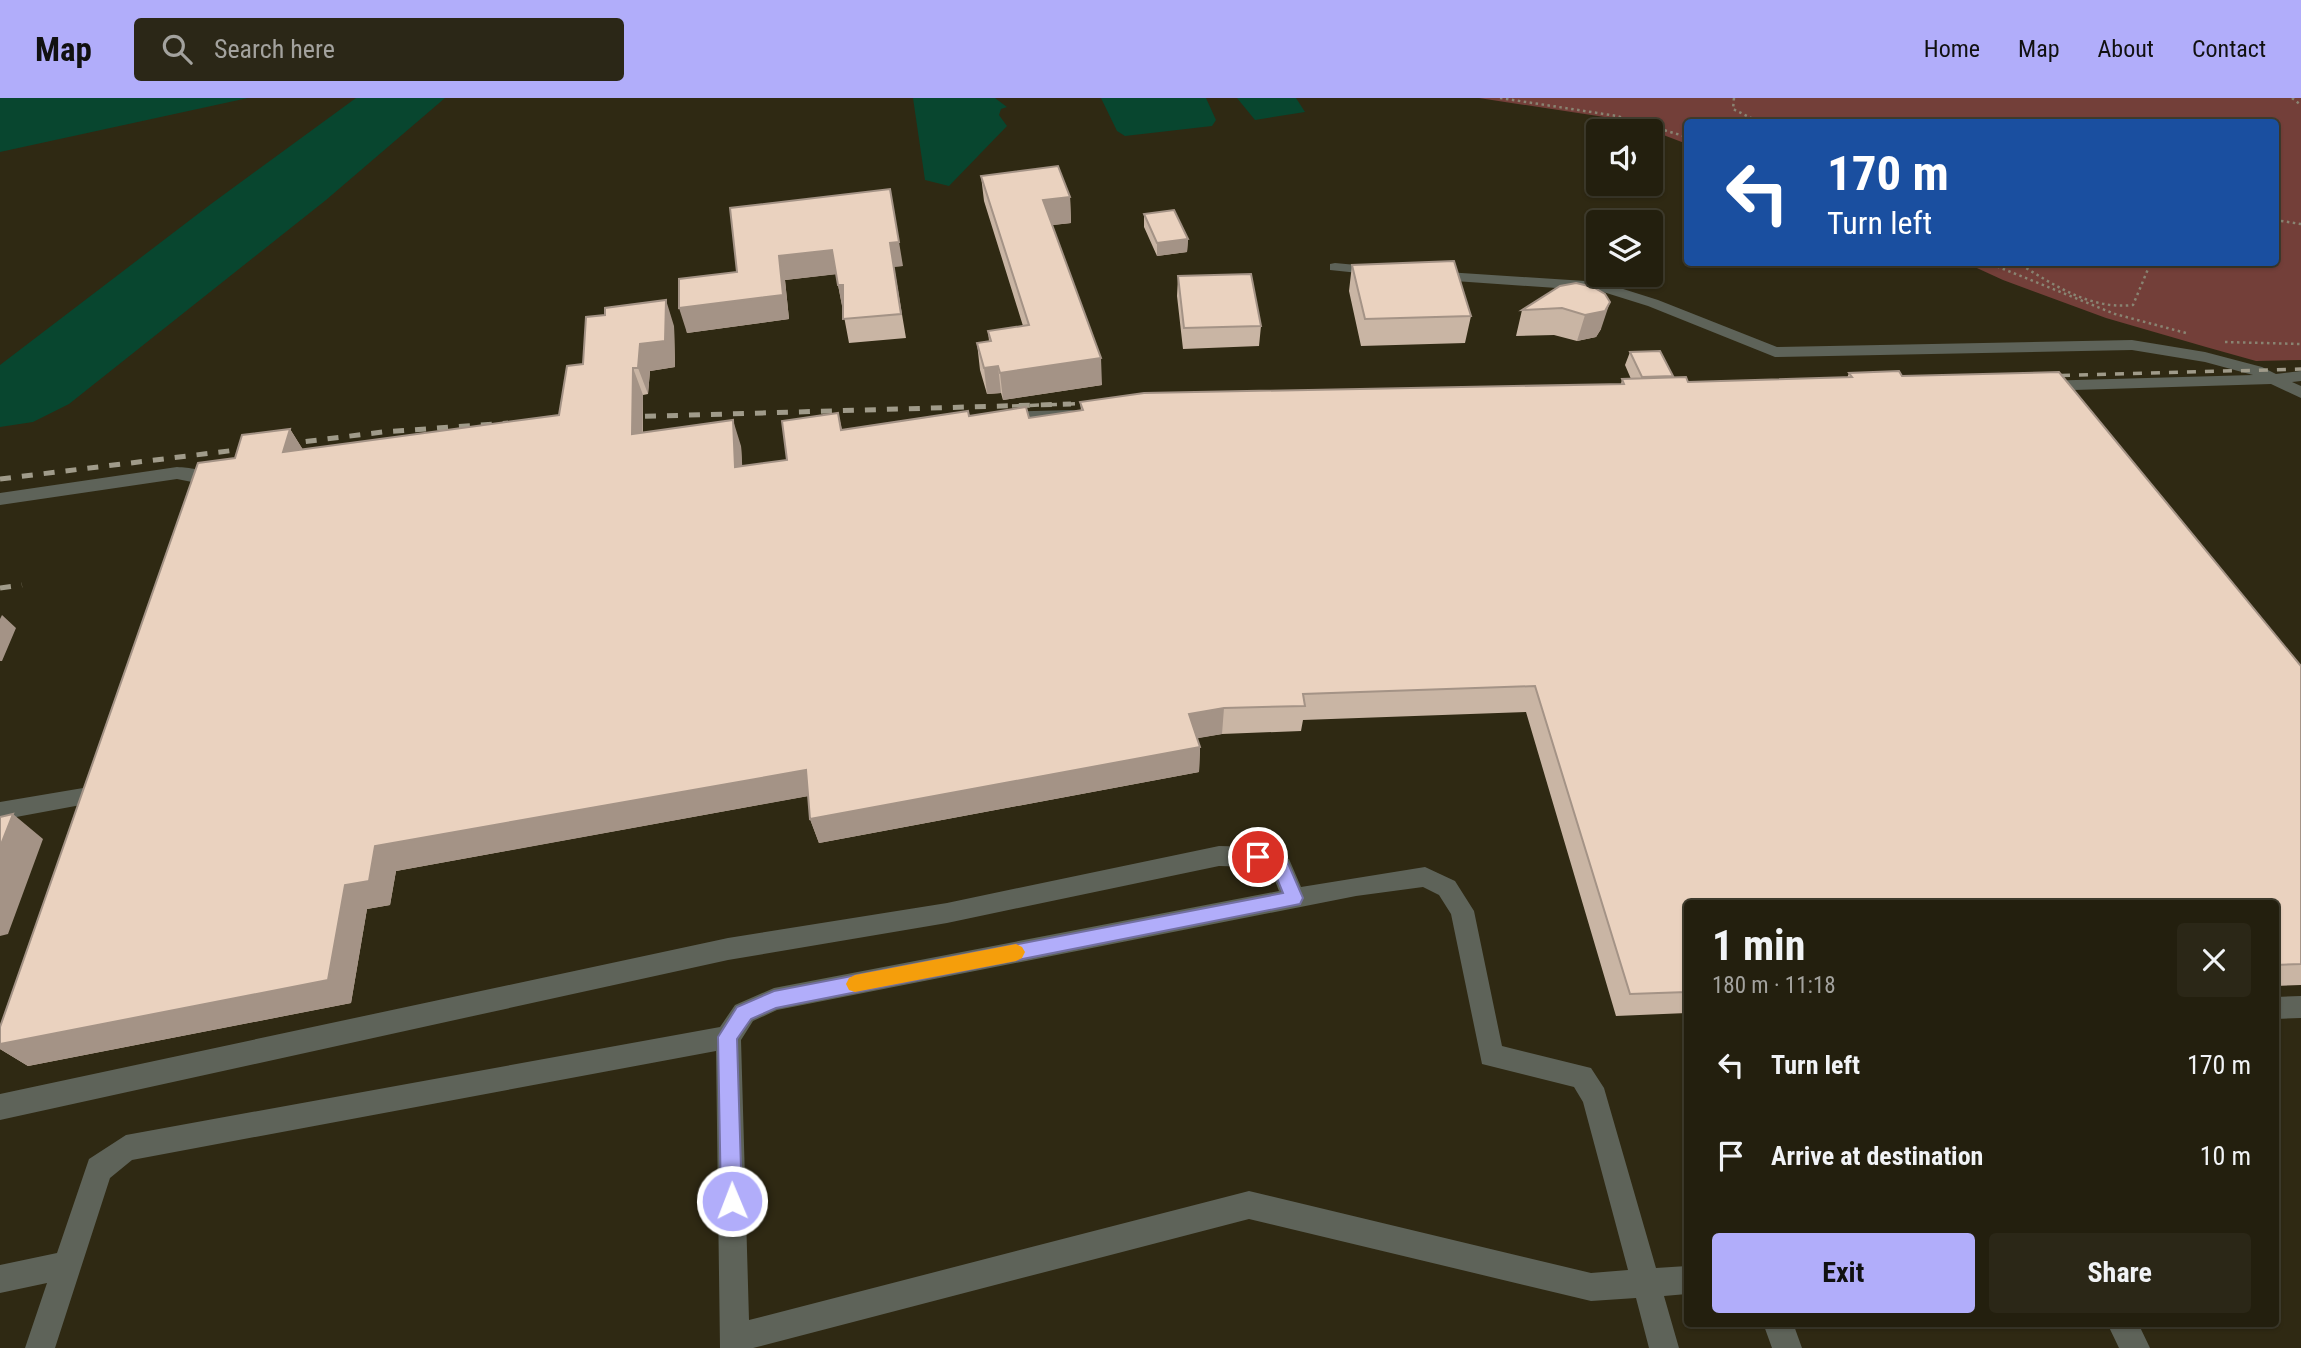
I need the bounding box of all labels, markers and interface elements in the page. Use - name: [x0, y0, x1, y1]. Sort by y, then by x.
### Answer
- search box: [134, 18, 624, 81]
- text: Map: [35, 30, 92, 69]
- icon: search: [158, 30, 196, 68]
- text: Search here: [214, 34, 335, 64]
- text: Home: [1924, 35, 1980, 63]
- text: Map: [2018, 35, 2060, 63]
- text: About: [2098, 35, 2154, 63]
- text: Contact: [2192, 35, 2266, 63]
- map controls: [1586, 119, 1663, 287]
- button: sound: [1586, 119, 1663, 196]
- text: 170 m: [1827, 145, 1949, 202]
- icon: left: [1712, 147, 1803, 238]
- text: Turn left: [1827, 204, 1932, 242]
- button: layers: [1586, 210, 1663, 287]
- pin: [1228, 827, 1288, 887]
- icon: arrive: [1239, 838, 1277, 876]
- text: 1 min: [1712, 921, 1805, 970]
- button: close: [2177, 923, 2251, 997]
- text: 180 m · 11:18: [1712, 972, 1836, 999]
- icon: left: [1712, 1046, 1750, 1084]
- text: Turn left: [1771, 1050, 1860, 1080]
- text: 170 m: [2187, 1050, 2251, 1080]
- icon: arrive: [1712, 1137, 1750, 1175]
- text: Arrive at destination: [1771, 1141, 1983, 1171]
- text: 10 m: [2200, 1141, 2251, 1171]
- position arrow: [695, 1164, 769, 1238]
- button: Exit: [1712, 1233, 1975, 1313]
- button: Share: [1989, 1233, 2251, 1313]

